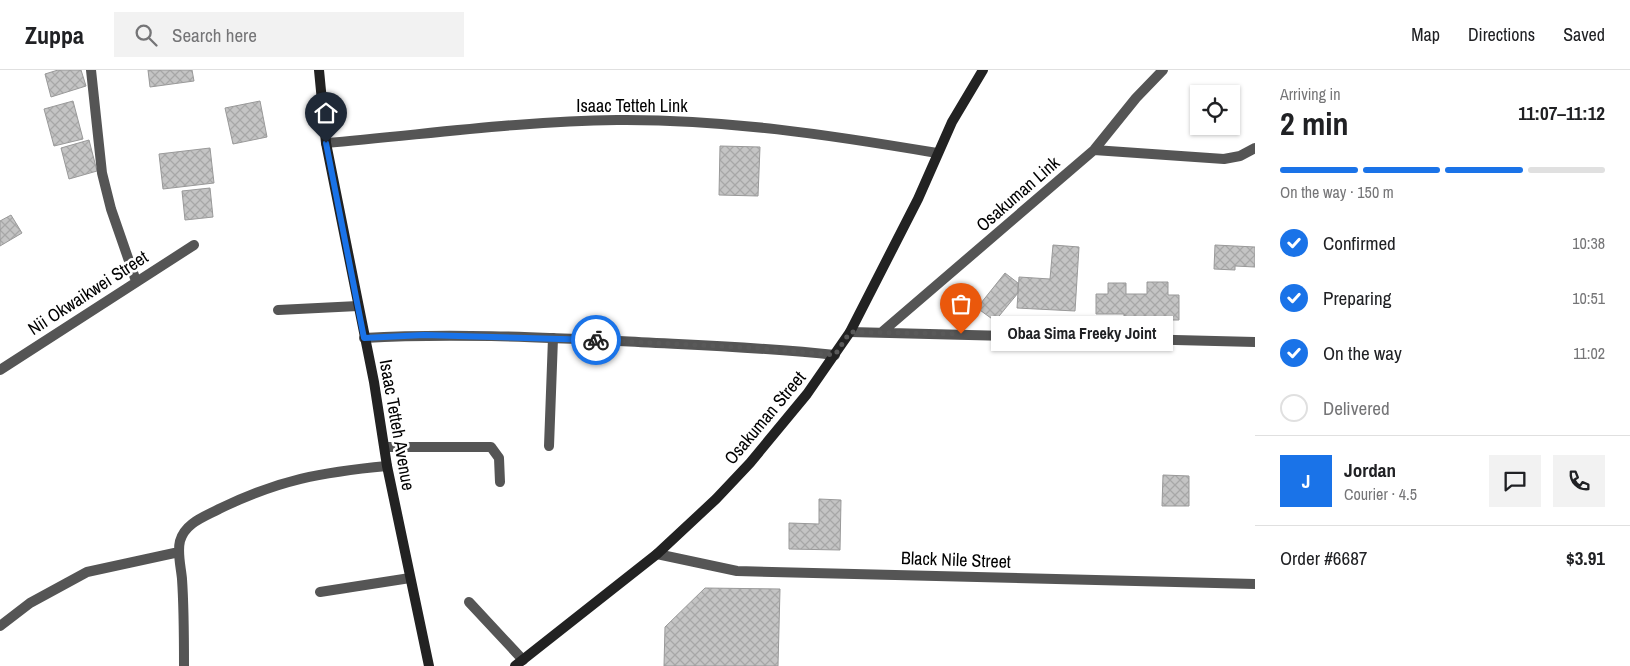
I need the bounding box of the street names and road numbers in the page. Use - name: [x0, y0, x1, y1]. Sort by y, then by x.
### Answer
- street label: Isaac Tetteh Link: [576, 93, 688, 118]
- street label: Osakuman Link: [970, 150, 1065, 237]
- street label: Nii Okwaikwei Street: [23, 244, 153, 341]
- street label: Isaac Tetteh Avenue: [374, 358, 421, 492]
- street label: Osakuman Street: [718, 366, 811, 470]
- street label: Black Nile Street: [901, 545, 1011, 574]

